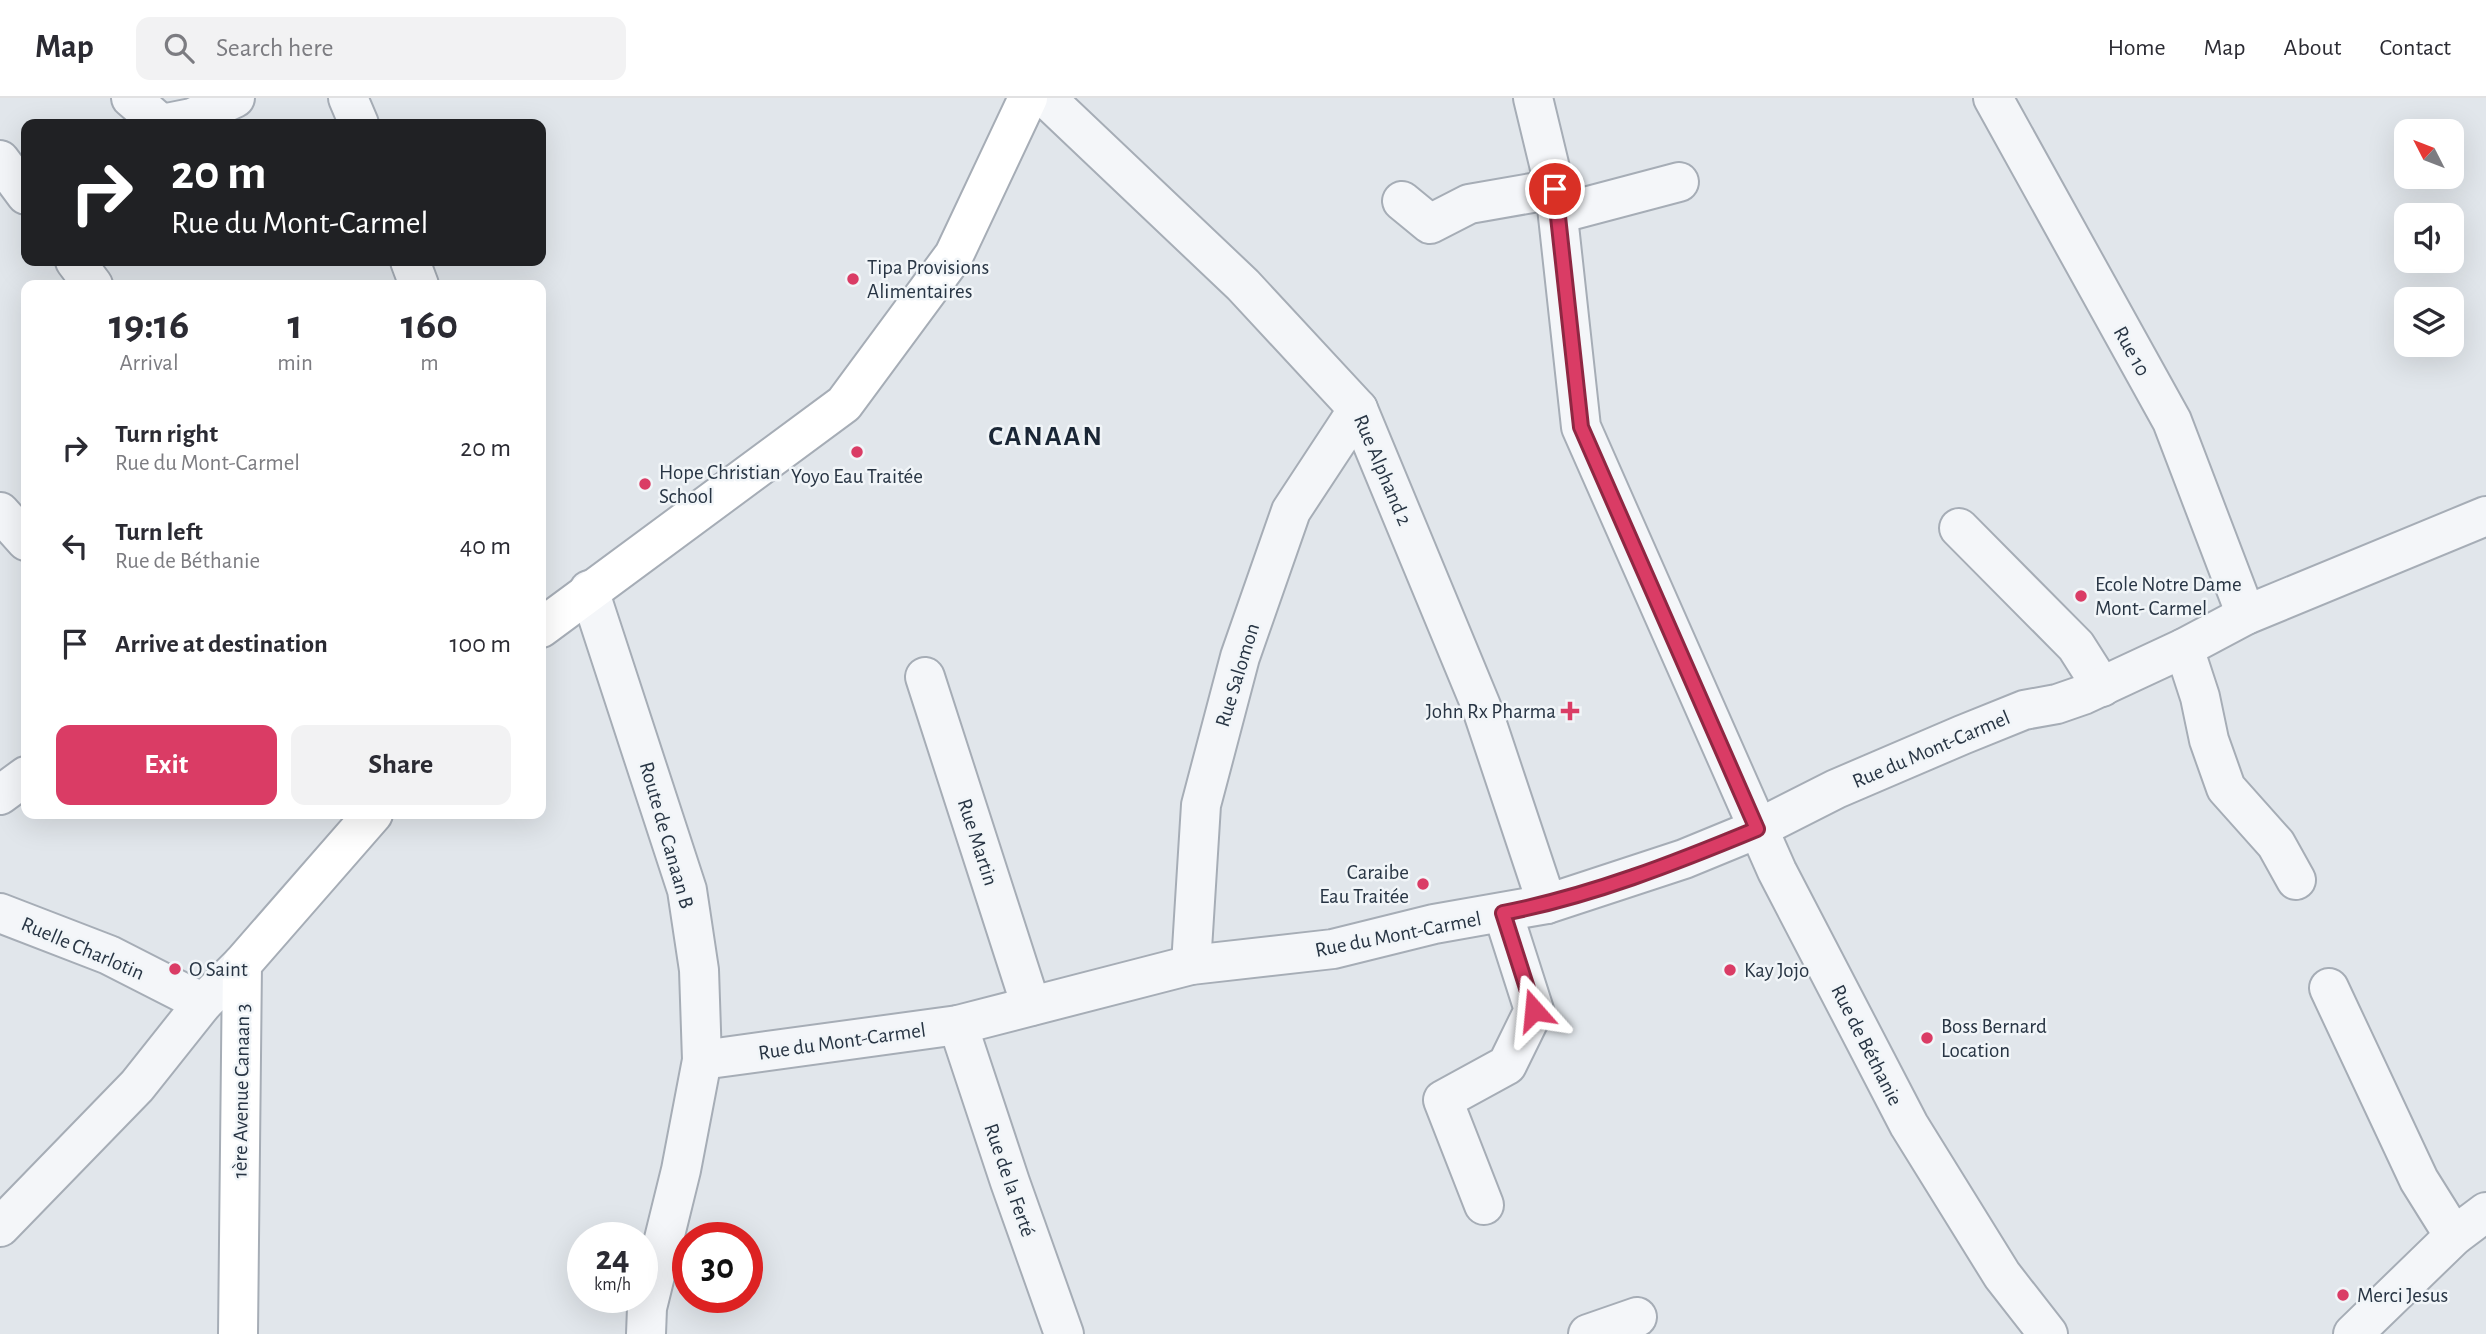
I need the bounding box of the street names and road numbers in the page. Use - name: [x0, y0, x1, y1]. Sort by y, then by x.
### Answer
- street label: Rue 10: [2109, 323, 2154, 380]
- street label: Rue Alphand 2: [1350, 412, 1415, 529]
- street label: Rue Salomon: [1212, 621, 1263, 730]
- street label: Rue du Mont-Carmel: [1849, 707, 2013, 792]
- street label: Route de Canaan B: [636, 759, 697, 911]
- street label: Rue Martin: [954, 796, 1001, 888]
- street label: Rue du Mont-Carmel: [1313, 908, 1483, 961]
- street label: Ruelle Charlotin: [18, 913, 147, 984]
- street label: Rue de Béthanie: [1827, 981, 1906, 1109]
- street label: 1ère Avenue Canaan 3: [229, 1003, 254, 1179]
- street label: Rue du Mont-Carmel: [757, 1019, 927, 1064]
- street label: Rue de la Ferté: [980, 1121, 1039, 1240]

